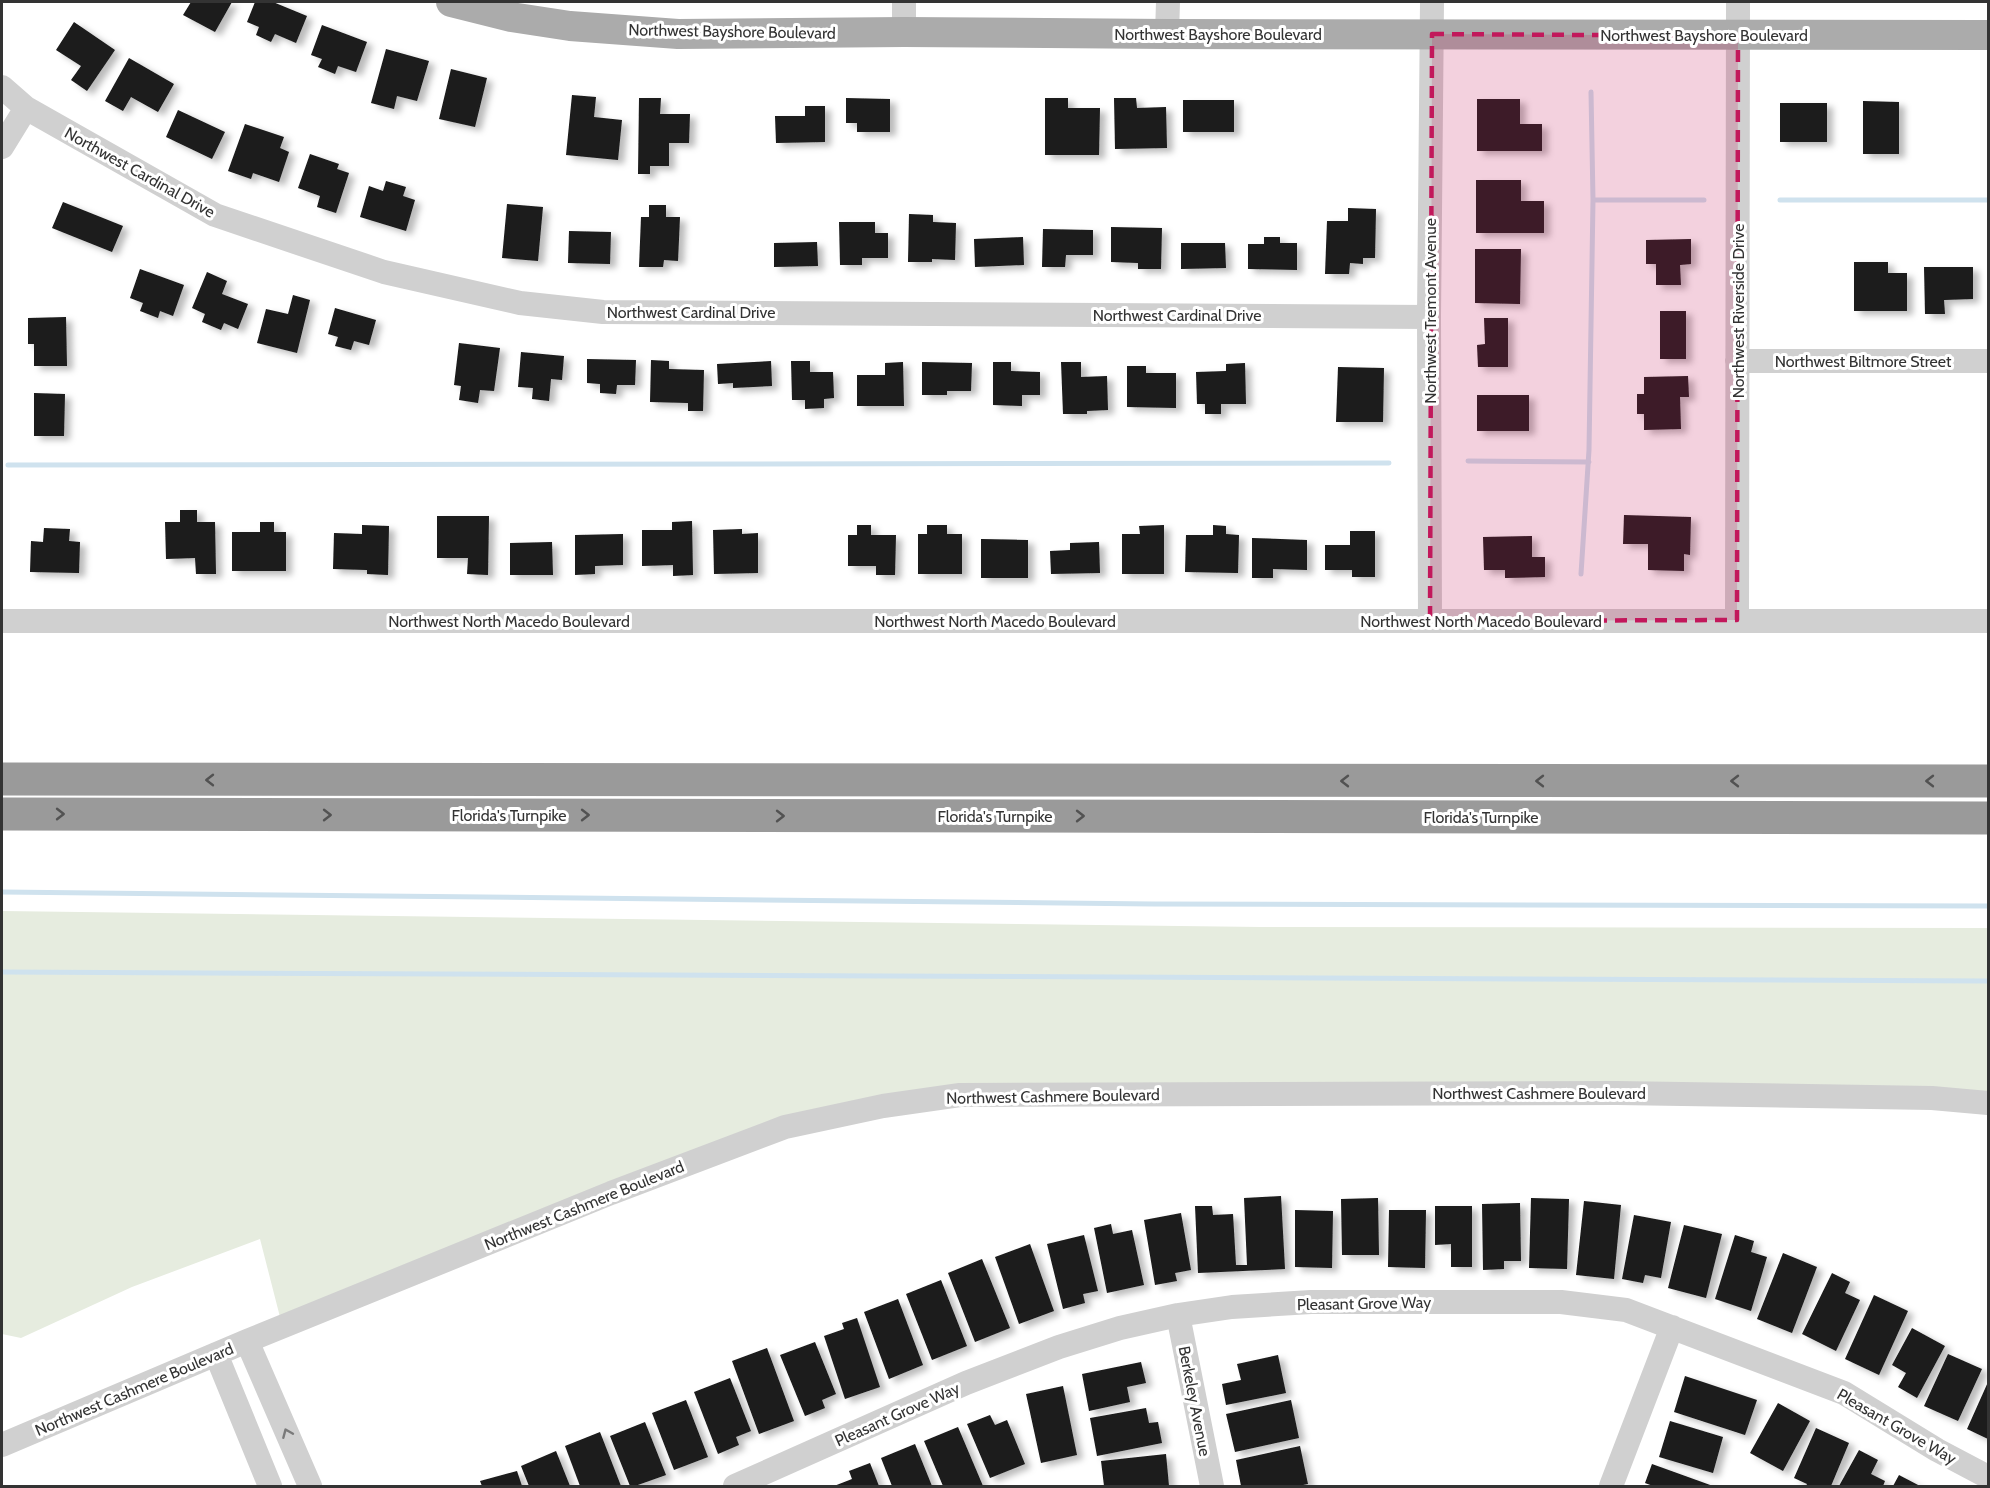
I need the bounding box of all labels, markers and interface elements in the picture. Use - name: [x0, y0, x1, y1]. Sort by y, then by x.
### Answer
- street label: Northwest Bayshore Boulevard: [628, 20, 836, 43]
- street label: Northwest Bayshore Boulevard: [1114, 25, 1322, 44]
- street label: Northwest Bayshore Boulevard: [1600, 26, 1808, 45]
- street label: Northwest Cardinal Drive: [61, 123, 218, 222]
- street label: Northwest Tremont Avenue: [1421, 218, 1440, 404]
- street label: Northwest Riverside Drive: [1729, 224, 1748, 398]
- street label: Northwest Cardinal Drive: [607, 303, 775, 322]
- street label: Northwest Cardinal Drive: [1093, 306, 1261, 325]
- street label: Northwest Biltmore Street: [1775, 352, 1952, 371]
- street label: Northwest North Macedo Boulevard: [388, 612, 630, 631]
- street label: Northwest North Macedo Boulevard: [874, 612, 1116, 631]
- street label: Northwest North Macedo Boulevard: [1360, 612, 1602, 631]
- one-way arrow: [206, 774, 215, 786]
- one-way arrow: [1341, 774, 1350, 787]
- one-way arrow: [1536, 775, 1545, 787]
- one-way arrow: [1731, 775, 1740, 787]
- one-way arrow: [1926, 775, 1935, 787]
- street label: Florida's Turnpike: [451, 806, 567, 825]
- street label: Florida's Turnpike: [937, 807, 1053, 826]
- one-way arrow: [55, 808, 64, 820]
- one-way arrow: [323, 808, 332, 821]
- street label: Florida's Turnpike: [1423, 808, 1539, 827]
- one-way arrow: [581, 809, 590, 821]
- one-way arrow: [776, 809, 785, 822]
- one-way arrow: [1076, 810, 1085, 822]
- street label: Northwest Cashmere Boulevard: [1432, 1084, 1646, 1103]
- street label: Northwest Cashmere Boulevard: [946, 1085, 1160, 1108]
- street label: Northwest Cashmere Boulevard: [482, 1157, 687, 1254]
- street label: Pleasant Grove Way: [1297, 1293, 1431, 1314]
- street label: Northwest Cashmere Boulevard: [32, 1339, 236, 1440]
- street label: Berkeley Avenue: [1174, 1344, 1215, 1458]
- street label: Pleasant Grove Way: [832, 1378, 962, 1450]
- street label: Pleasant Grove Way: [1834, 1385, 1960, 1468]
- one-way arrow: [282, 1428, 294, 1439]

